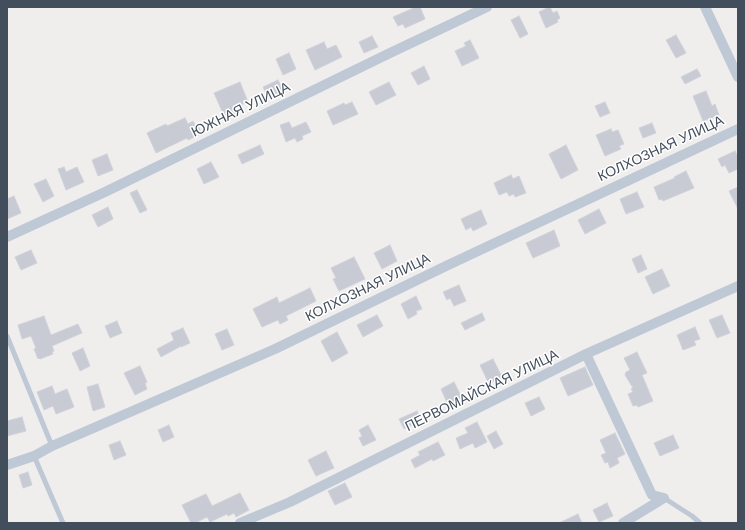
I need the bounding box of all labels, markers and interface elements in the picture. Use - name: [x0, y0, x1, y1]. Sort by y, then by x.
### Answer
- street label: ЮЖНАЯ УЛИЦА: [189, 79, 293, 141]
- street label: КОЛХОЗНАЯ УЛИЦА: [595, 112, 727, 186]
- street label: КОЛХОЗНАЯ УЛИЦА: [303, 250, 433, 326]
- street label: ПЕРВОМАЙСКАЯ УЛИЦА: [403, 347, 561, 435]

